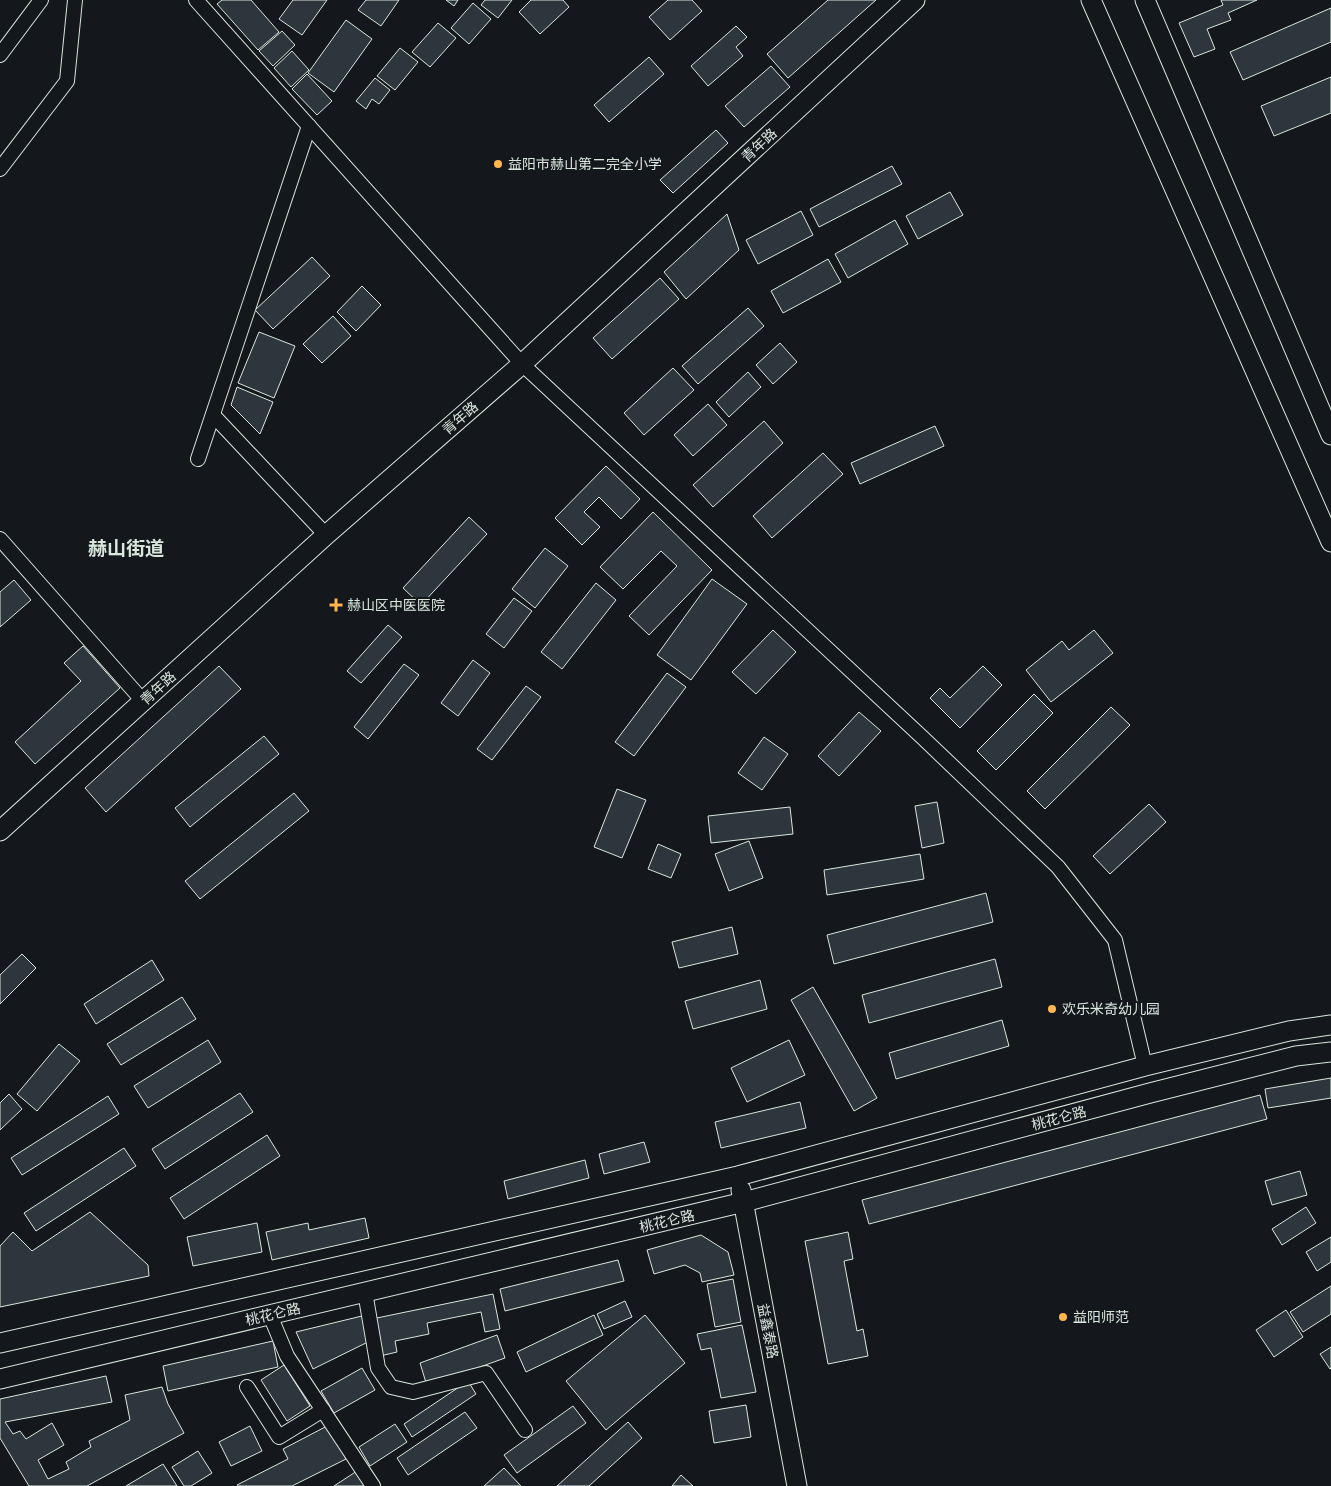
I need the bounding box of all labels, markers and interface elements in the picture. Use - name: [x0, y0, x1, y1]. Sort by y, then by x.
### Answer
- street label: 青年路: [737, 123, 780, 166]
- place label: 益阳市赫山第二完全小学: [508, 154, 662, 173]
- marker: 益阳市赫山第二完全小学: [492, 158, 504, 170]
- street label: 青年路: [438, 397, 482, 439]
- district label: 赫山街道: [88, 535, 164, 561]
- place label: 赫山区中医医院: [347, 595, 445, 614]
- marker: 赫山区中医医院: [329, 598, 343, 612]
- street label: 青年路: [136, 667, 180, 709]
- place label: 欢乐米奇幼儿园: [1062, 999, 1160, 1018]
- marker: 欢乐米奇幼儿园: [1046, 1003, 1058, 1015]
- street label: 桃花仑路: [1029, 1101, 1088, 1134]
- street label: 桃花仑路: [637, 1205, 696, 1236]
- street label: 桃花仑路: [243, 1298, 302, 1329]
- street label: 益鑫泰路: [754, 1302, 783, 1360]
- place label: 益阳师范: [1073, 1307, 1129, 1326]
- marker: 益阳师范: [1057, 1311, 1069, 1323]

